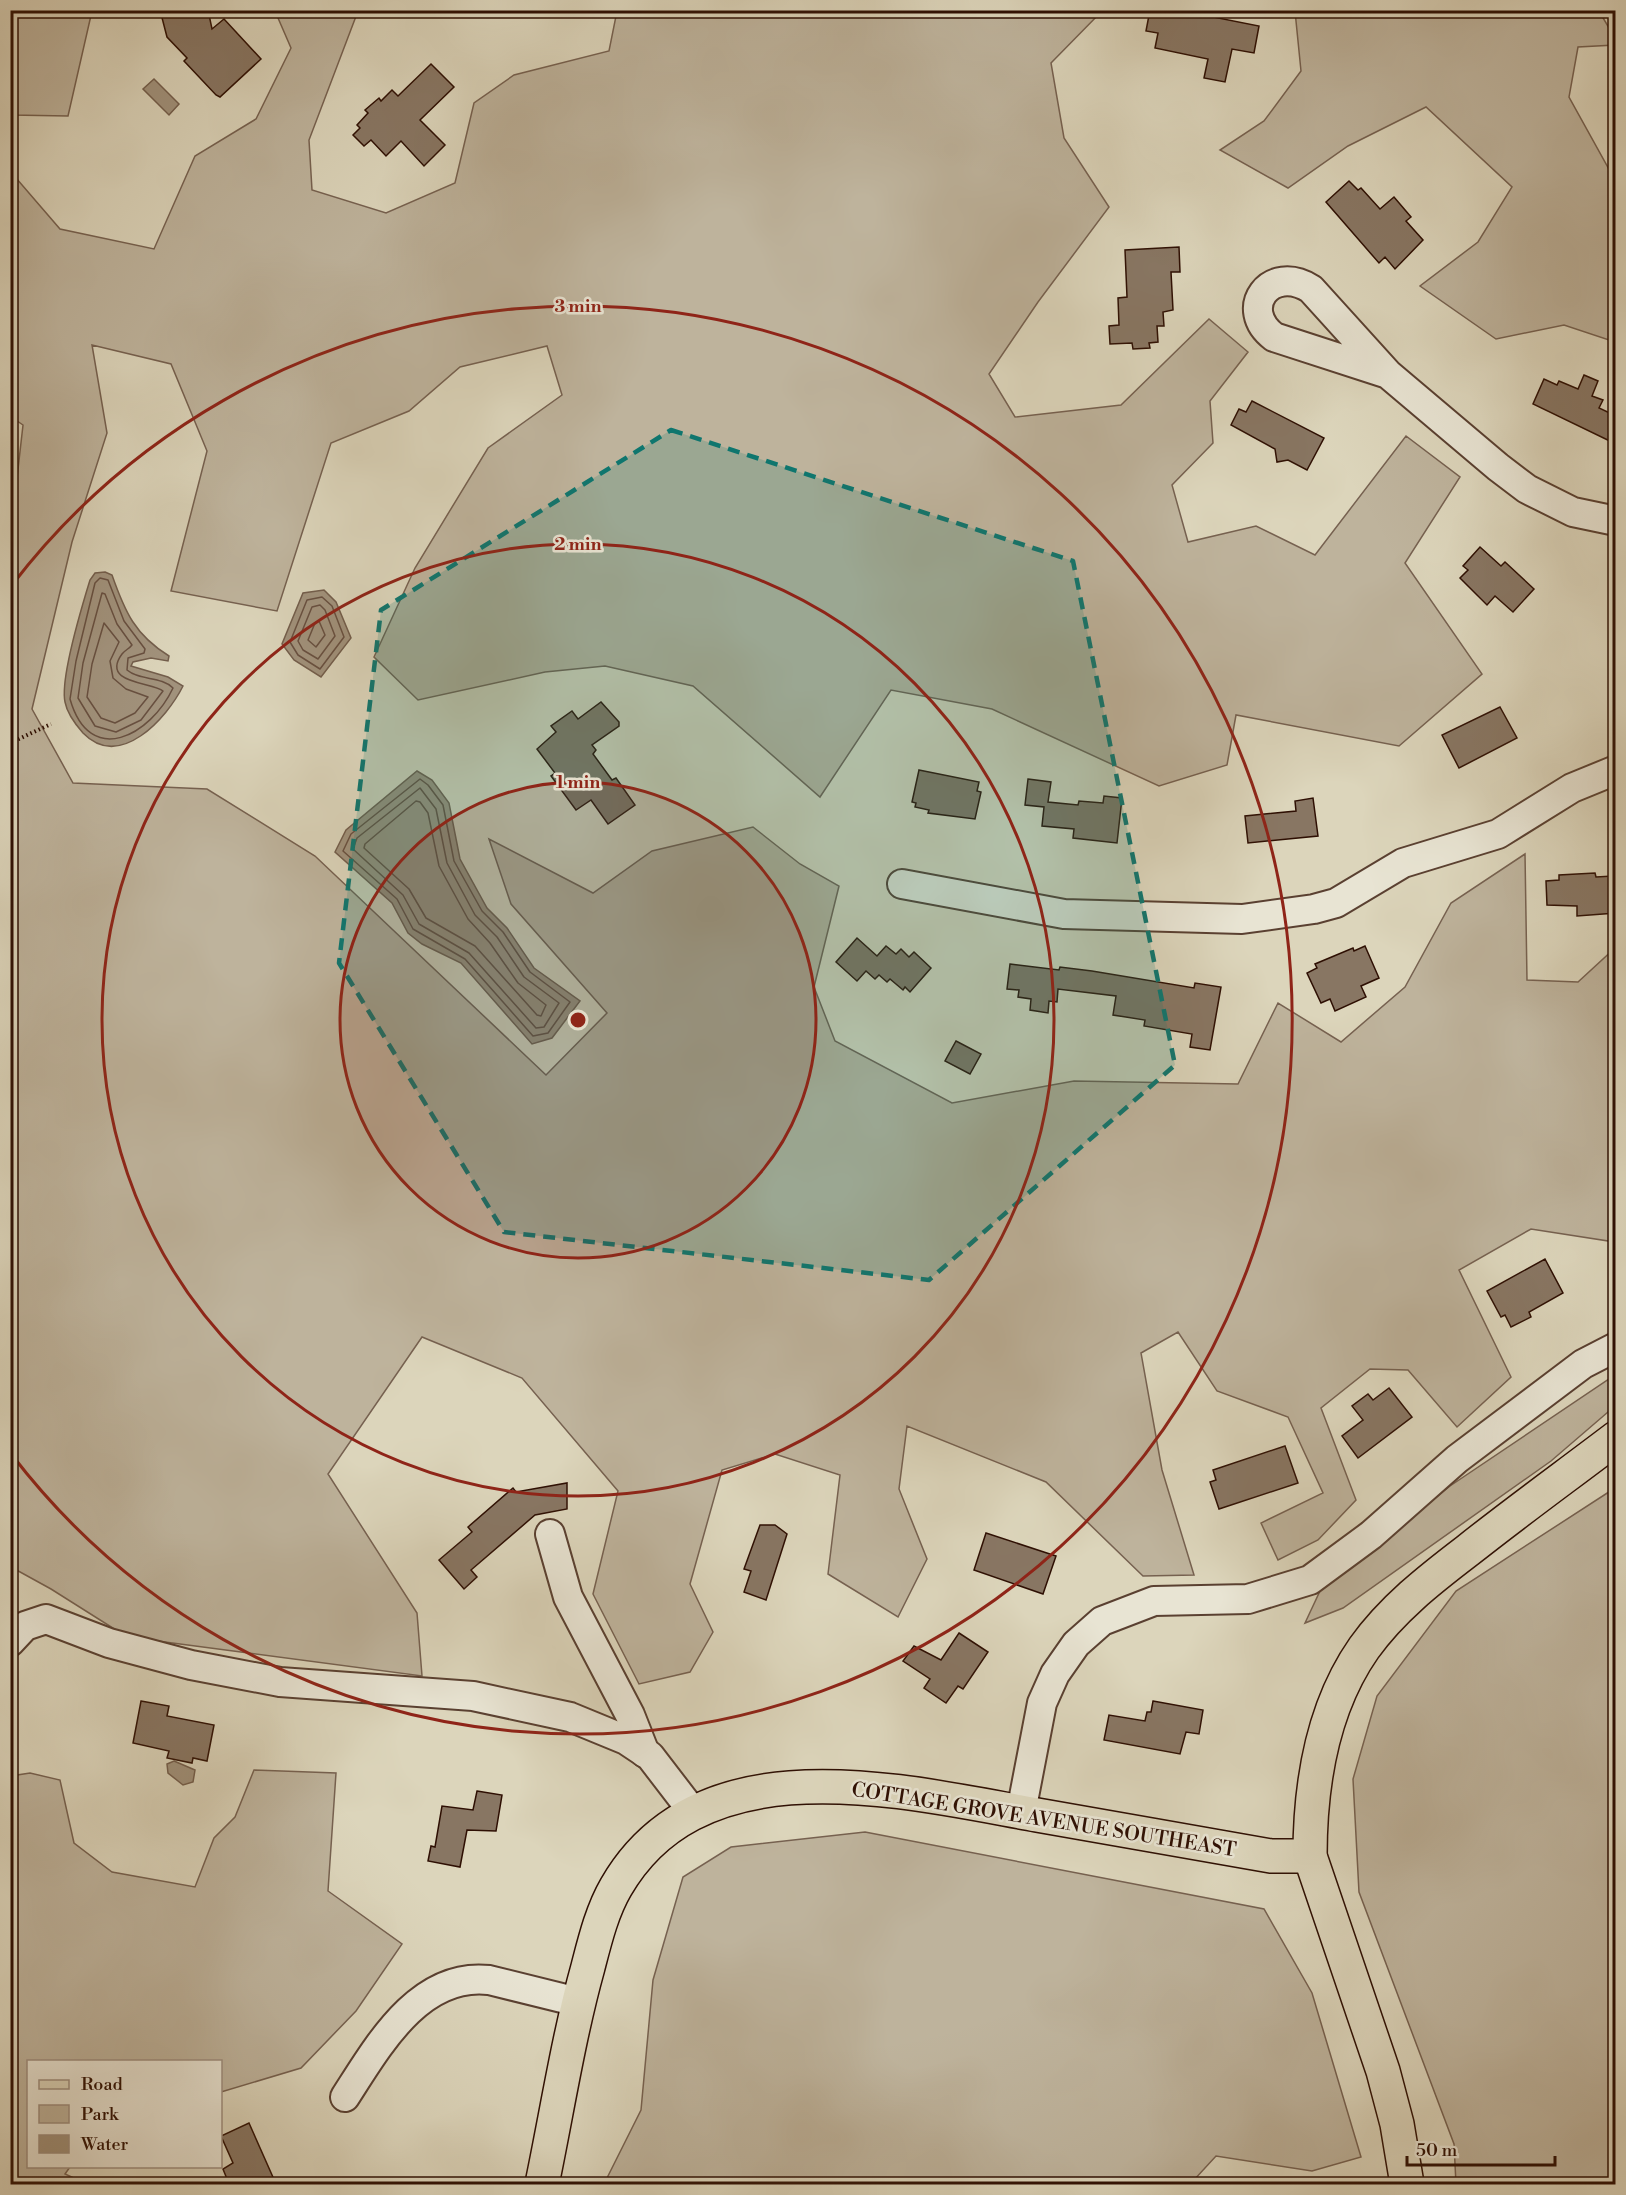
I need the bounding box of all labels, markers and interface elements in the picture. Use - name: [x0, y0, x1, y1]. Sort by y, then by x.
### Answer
- text: 3 min: [555, 295, 601, 318]
- text: 2 min: [554, 533, 602, 556]
- text: 1 min: [556, 771, 600, 794]
- centre of rings: [568, 1010, 588, 1030]
- street label: COTTAGE GROVE AVENUE SOUTHEAST: [850, 1778, 1238, 1863]
- legend: [27, 2060, 222, 2168]
- text: Road: [81, 2073, 124, 2096]
- text: Park: [81, 2103, 120, 2126]
- scale bar: [1407, 2129, 1556, 2167]
- text: Water: [80, 2133, 129, 2156]
- text: 50 m: [1416, 2139, 1458, 2162]

